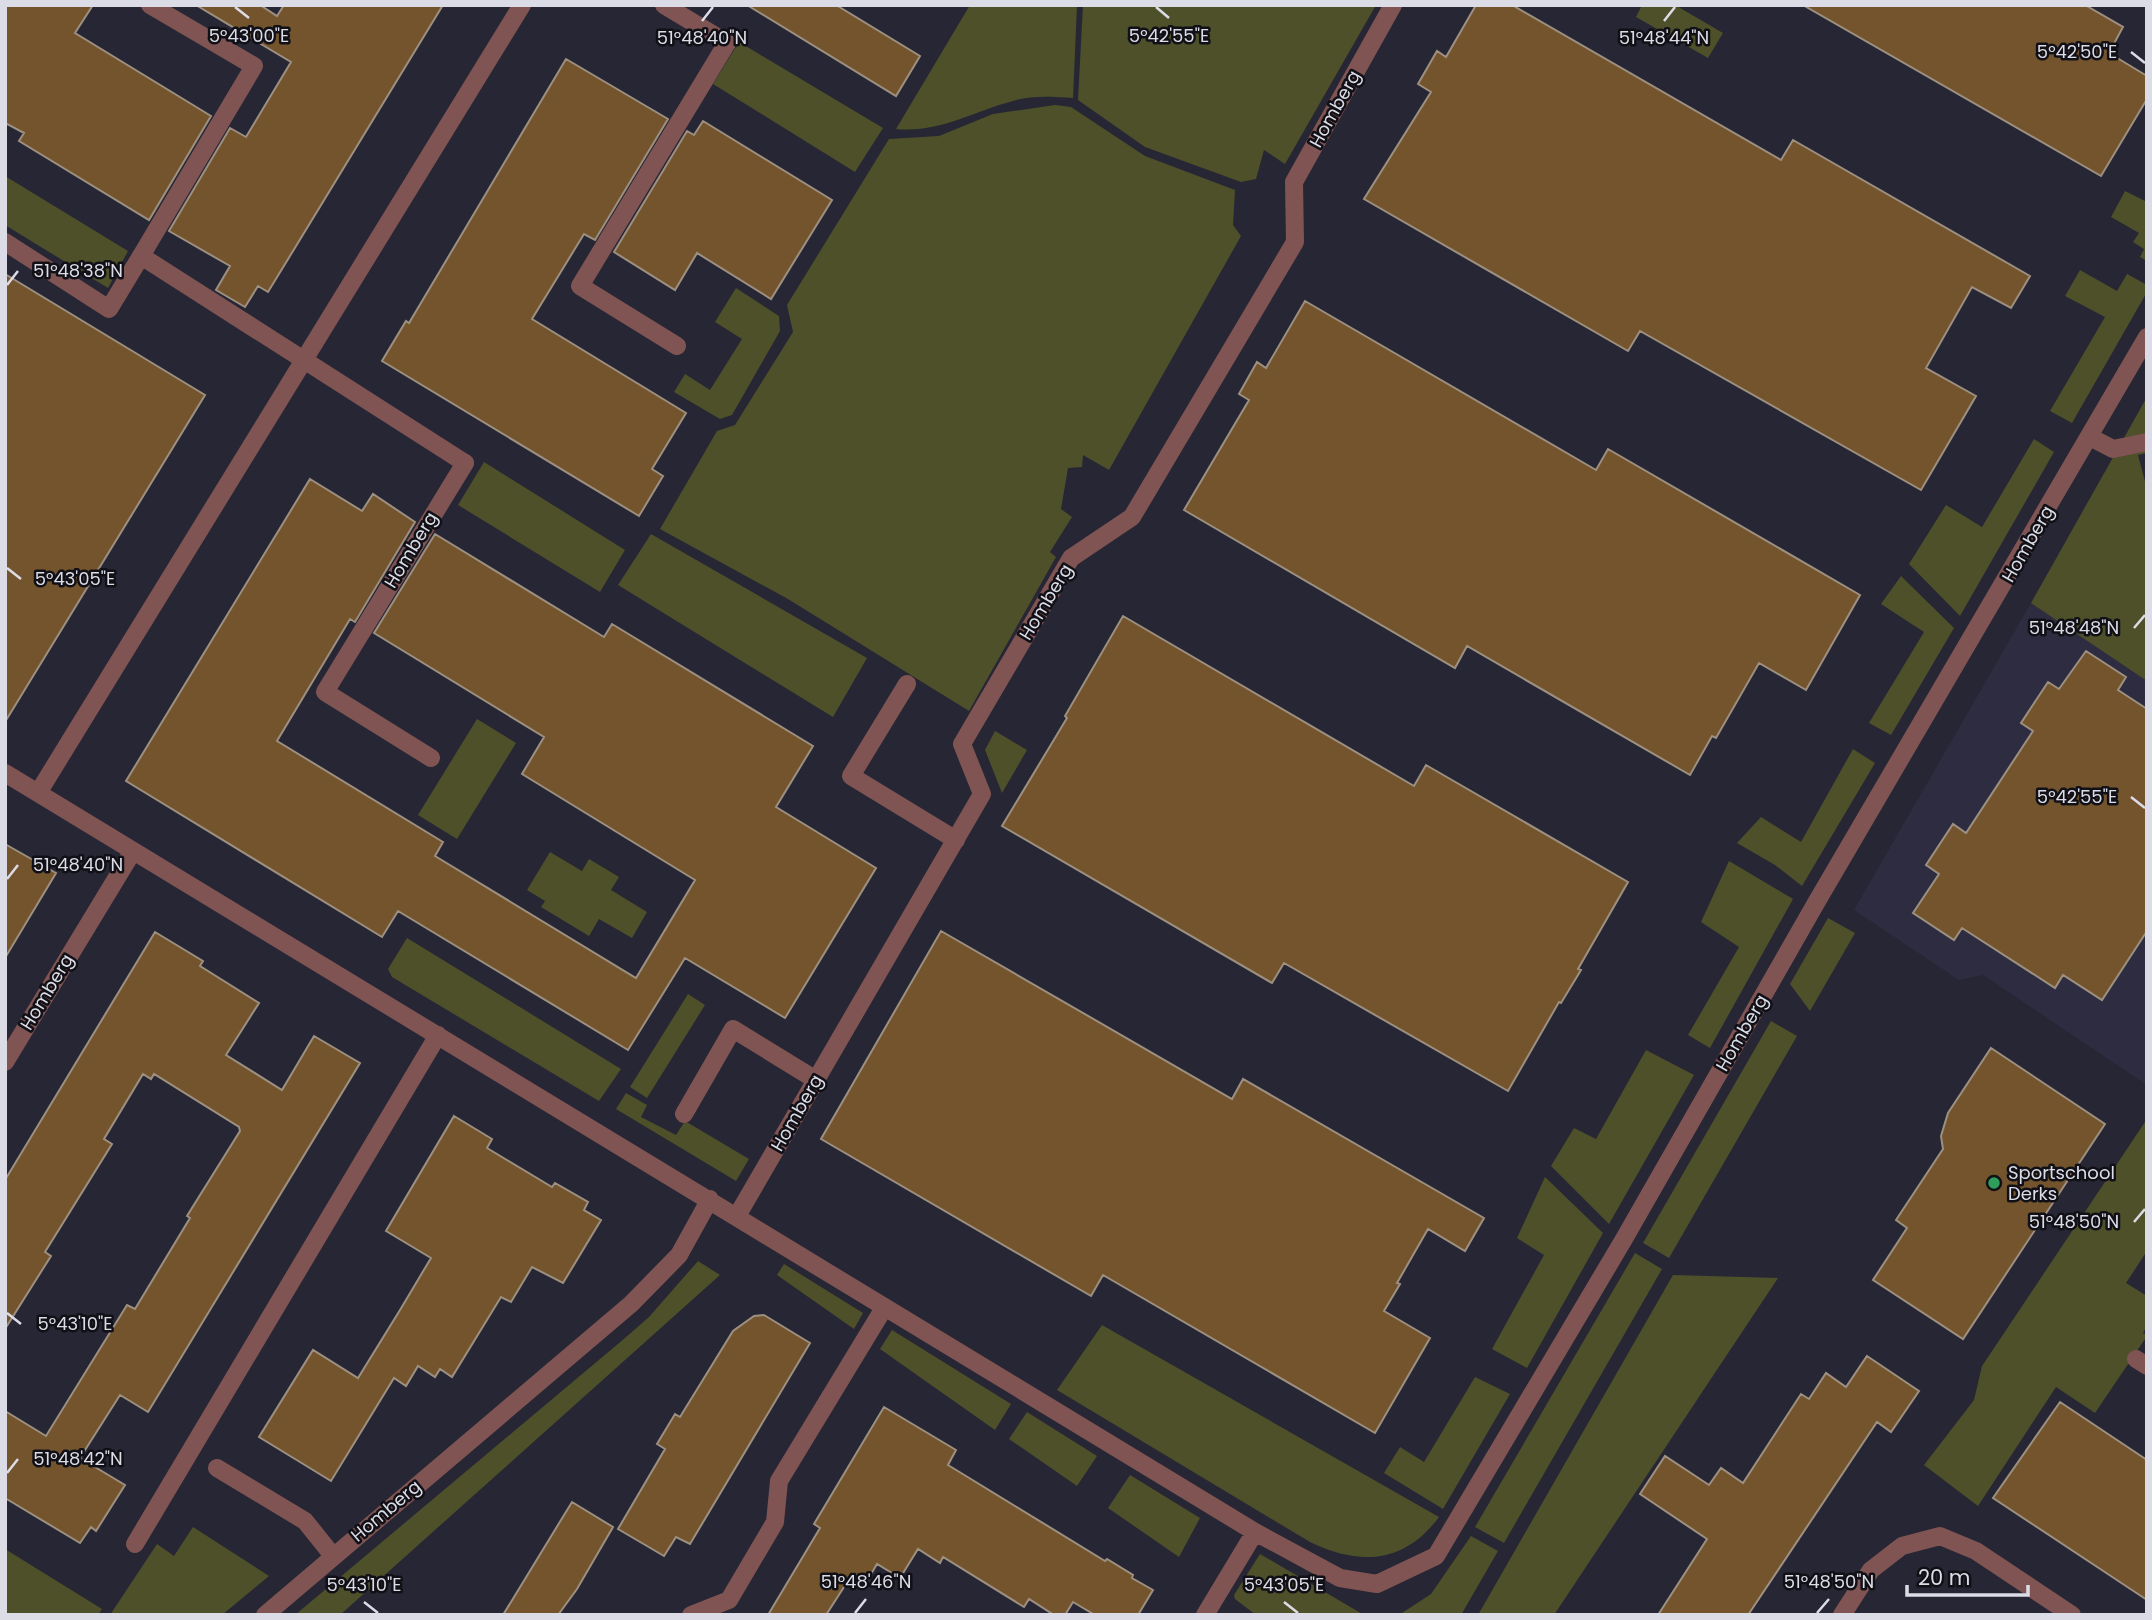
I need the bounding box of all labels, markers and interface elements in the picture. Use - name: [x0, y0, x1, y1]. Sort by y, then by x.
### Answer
- text: 5°43'00"E: [209, 23, 289, 48]
- text: 5°42'55"E: [1129, 23, 1209, 48]
- text: 51°48'40"N: [657, 25, 747, 50]
- text: 51°48'44"N: [1619, 25, 1709, 50]
- text: 5°42'50"E: [2037, 39, 2117, 64]
- street label: Homberg: [1303, 66, 1366, 152]
- text: 51°48'38"N: [33, 258, 123, 283]
- street label: Homberg: [1996, 501, 2060, 587]
- street label: Homberg: [378, 507, 443, 592]
- street label: Homberg: [1013, 559, 1078, 644]
- text: 5°43'05"E: [35, 566, 115, 591]
- text: 51°48'48"N: [2029, 615, 2119, 640]
- text: 5°42'55"E: [2037, 784, 2117, 809]
- text: 51°48'40"N: [33, 852, 123, 877]
- street label: Homberg: [14, 949, 79, 1034]
- street label: Homberg: [1710, 990, 1774, 1076]
- street label: Homberg: [765, 1070, 829, 1156]
- place label: Sportschool Derks: [2008, 1160, 2115, 1206]
- marker: Sportschool Derks: [1986, 1175, 2002, 1191]
- text: 51°48'50"N: [2029, 1209, 2119, 1234]
- text: 5°43'10"E: [37, 1311, 113, 1336]
- text: 51°48'42"N: [33, 1446, 123, 1471]
- street label: Homberg: [345, 1474, 426, 1547]
- scale bar: [1907, 1554, 2028, 1598]
- text: 20 m: [1918, 1563, 1971, 1592]
- text: 51°48'46"N: [821, 1569, 911, 1594]
- text: 51°48'50"N: [1784, 1569, 1874, 1594]
- text: 5°43'10"E: [326, 1572, 402, 1597]
- text: 5°43'05"E: [1244, 1572, 1324, 1597]

